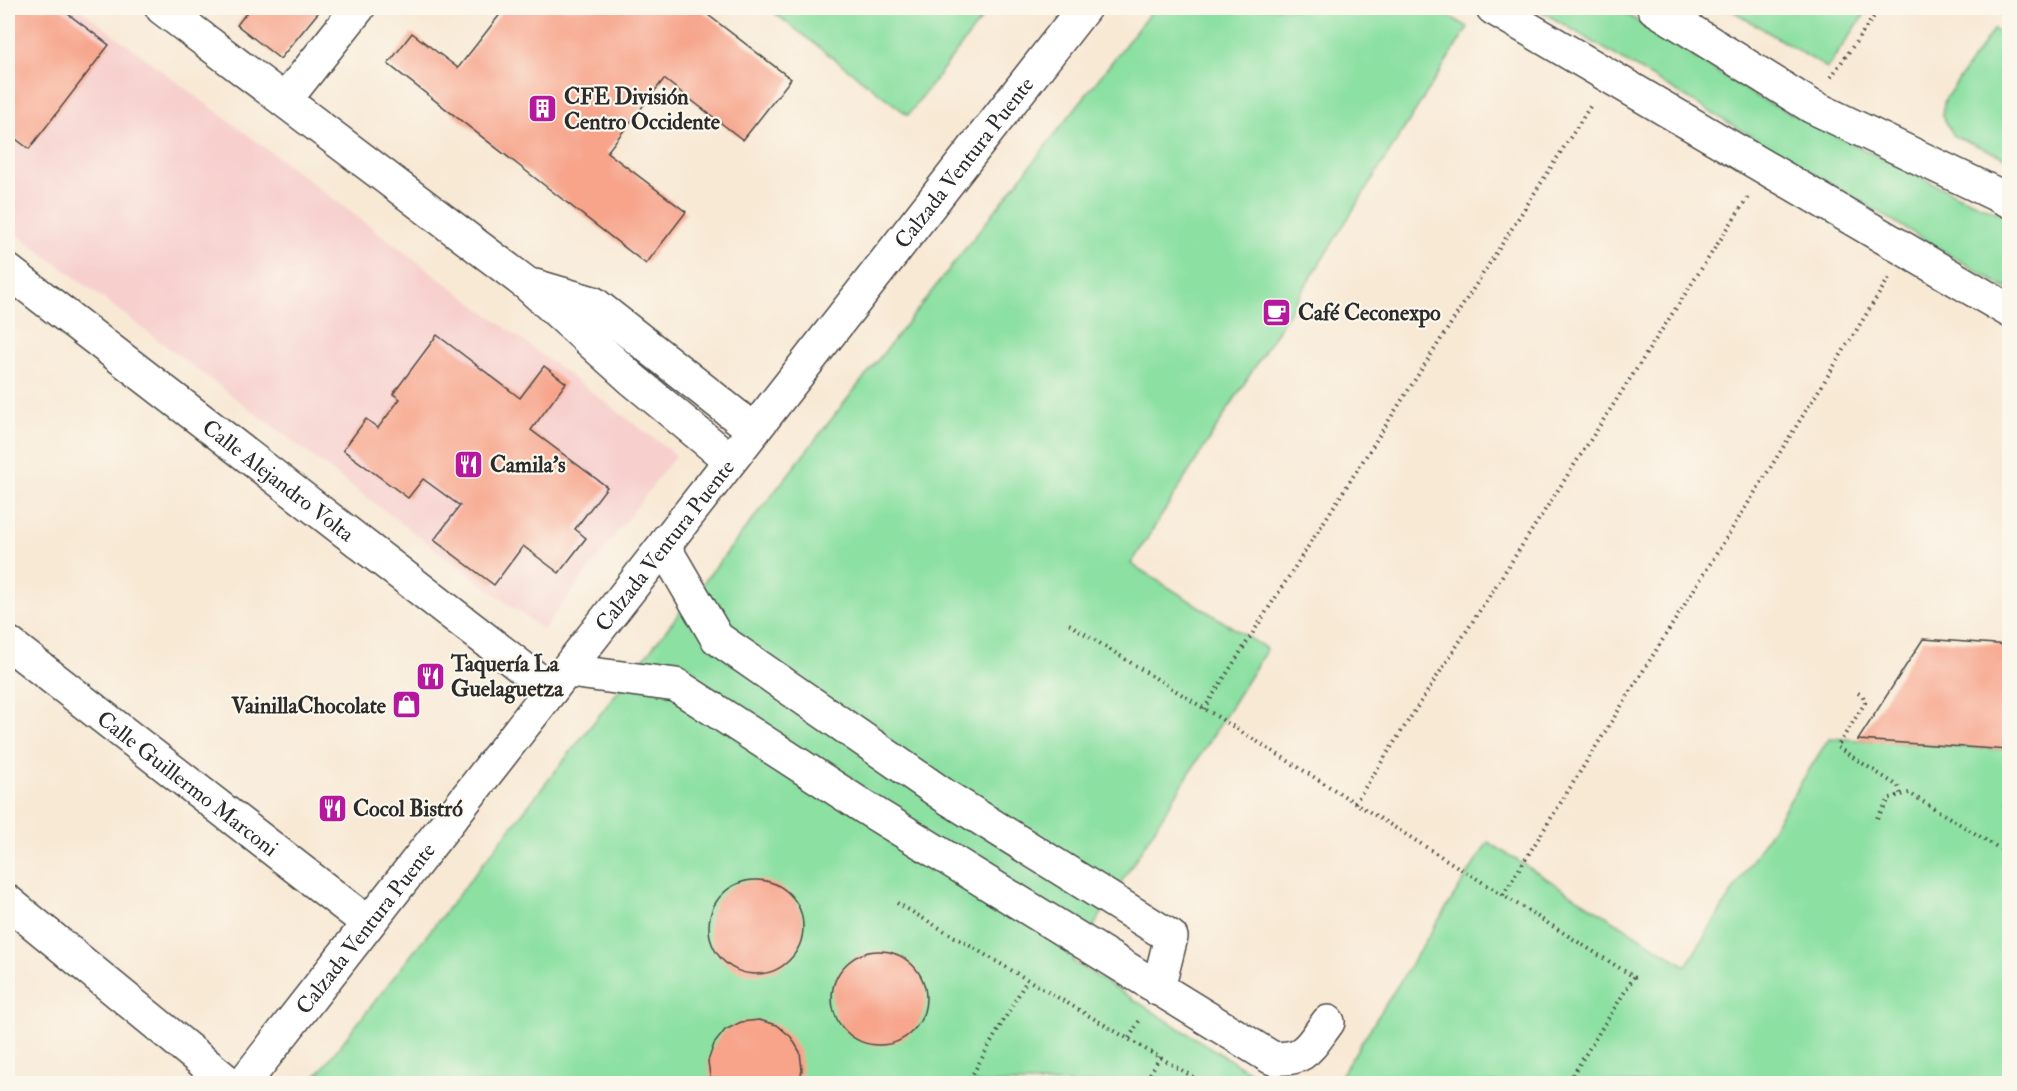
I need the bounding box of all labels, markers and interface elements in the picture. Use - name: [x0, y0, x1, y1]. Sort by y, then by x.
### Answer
- street label: Calzada Ventura Puente: [888, 71, 1040, 254]
- place label: CFE División Centro Occidente: [564, 83, 721, 136]
- building icon: CFE División Centro Occidente: [527, 93, 559, 125]
- cafe icon: Café Ceconexpo: [1261, 296, 1293, 328]
- place label: Café Ceconexpo: [1298, 299, 1441, 328]
- street label: Calle Alejandro Volta: [197, 413, 360, 549]
- restaurant icon: Camila's: [453, 448, 485, 480]
- place label: Camila's: [490, 451, 566, 479]
- street label: Calzada Ventura Puente: [589, 454, 741, 637]
- place label: Taquería La Guelaguetza: [450, 650, 564, 704]
- restaurant icon: Taquería La Guelaguetza: [414, 660, 446, 692]
- shop icon: VainillaChocolate: [391, 689, 423, 721]
- place label: VainillaChocolate: [230, 692, 387, 720]
- street label: Calle Guillermo Marconi: [91, 705, 284, 863]
- restaurant icon: Cocol Bistró: [316, 792, 348, 824]
- place label: Cocol Bistró: [353, 795, 463, 823]
- street label: Calzada Ventura Puente: [290, 837, 442, 1020]

